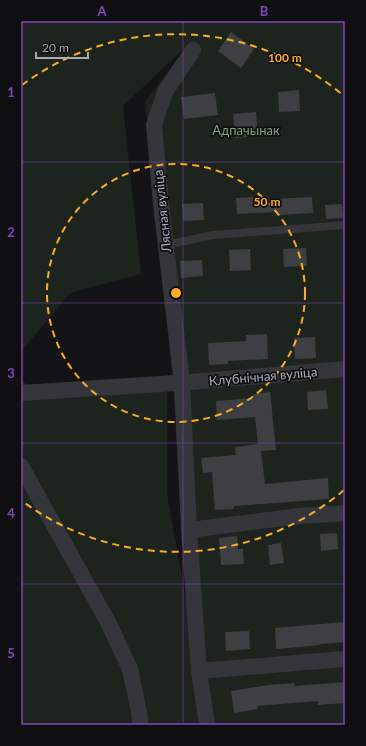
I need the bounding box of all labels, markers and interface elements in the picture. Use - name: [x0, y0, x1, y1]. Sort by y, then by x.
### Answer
- text: A: [96, 3, 107, 19]
- text: B: [260, 3, 269, 19]
- scale bar: [36, 34, 88, 60]
- text: 20 m: [42, 40, 69, 55]
- text: 100 m: [268, 50, 302, 65]
- text: 1: [7, 84, 15, 100]
- park label: Адпачынак: [212, 122, 280, 138]
- street label: Лясная вуліца: [150, 169, 174, 254]
- text: 50 m: [254, 194, 280, 209]
- text: 2: [7, 224, 15, 240]
- centre of rings: [169, 286, 183, 300]
- street label: Клубнічная вуліца: [208, 363, 318, 389]
- text: 3: [7, 365, 15, 381]
- text: 4: [7, 505, 15, 521]
- text: 5: [7, 645, 15, 661]

